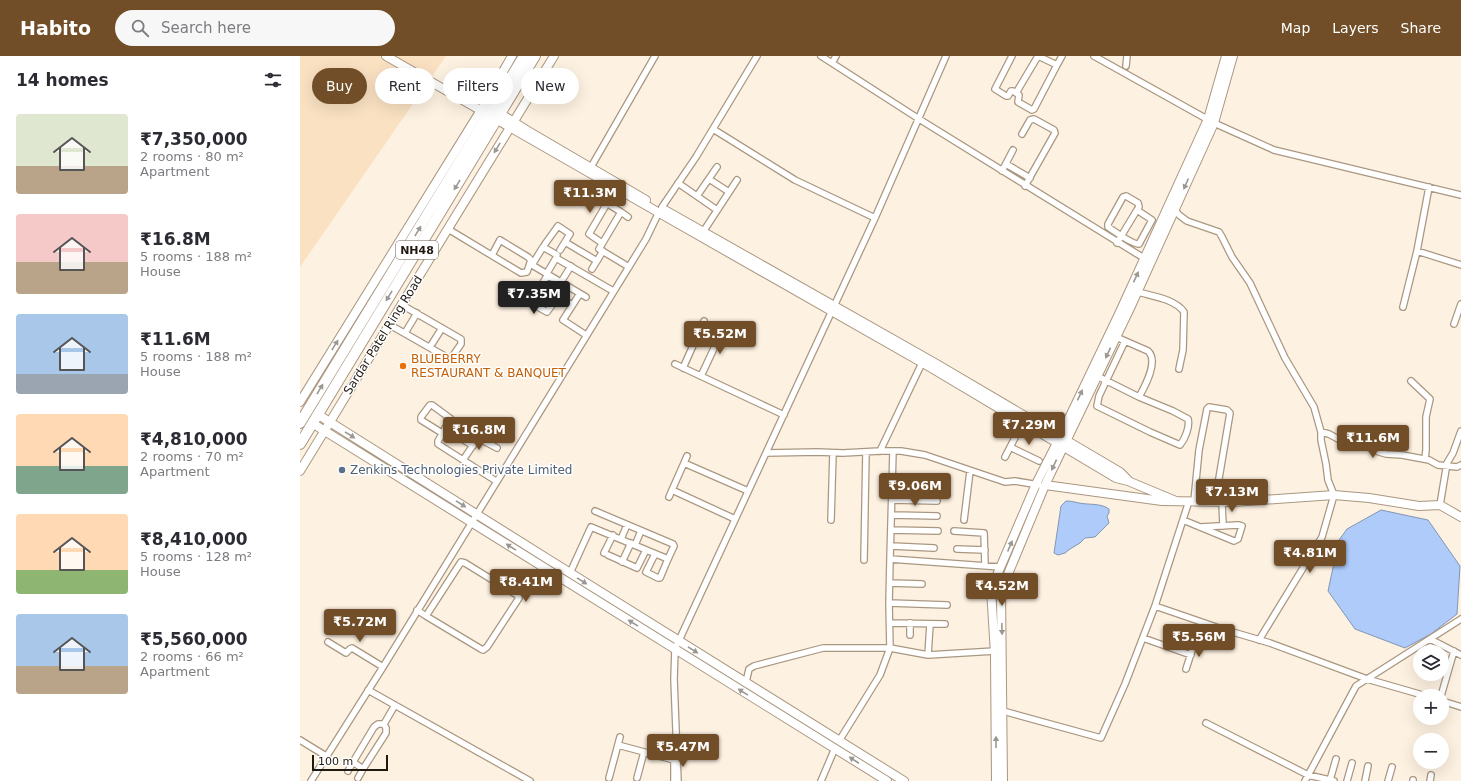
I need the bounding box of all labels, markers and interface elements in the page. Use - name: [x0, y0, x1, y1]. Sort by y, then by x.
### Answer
- search box: [115, 10, 395, 46]
- text: Habito: [20, 17, 91, 39]
- icon: search: [129, 17, 151, 39]
- text: Search here: [161, 19, 251, 37]
- text: Map: [1281, 20, 1310, 36]
- text: Layers: [1332, 20, 1379, 36]
- text: Share: [1401, 20, 1441, 36]
- chip: Buy: [312, 68, 367, 104]
- chip: Rent: [375, 68, 435, 104]
- chip: Filters: [443, 68, 513, 104]
- chip: New: [521, 68, 579, 104]
- icon: filters: [262, 69, 284, 91]
- text: 14 homes: [16, 70, 109, 90]
- text: ₹7,350,000: [140, 129, 248, 149]
- icon: home: [48, 130, 96, 178]
- one-way arrow: [493, 142, 500, 154]
- text: 2 rooms · 80 m²: [140, 149, 244, 164]
- text: Apartment: [140, 164, 210, 179]
- one-way arrow: [453, 179, 460, 191]
- one-way arrow: [1183, 179, 1189, 190]
- pin: ₹11.3M: [557, 180, 623, 214]
- text: ₹11.3M: [563, 185, 617, 200]
- one-way arrow: [414, 225, 421, 237]
- text: ₹16.8M: [140, 229, 211, 249]
- icon: home: [48, 230, 96, 278]
- road number: NH48: [396, 241, 438, 259]
- text: 5 rooms · 188 m²: [140, 249, 252, 264]
- text: House: [140, 264, 181, 279]
- one-way arrow: [1133, 271, 1139, 283]
- street label: Sardar Patel Ring Road: [341, 273, 425, 397]
- pin: ₹7.35M: [501, 281, 567, 315]
- text: ₹7.35M: [507, 286, 561, 301]
- one-way arrow: [385, 291, 393, 301]
- pin: ₹5.52M: [687, 321, 753, 355]
- text: ₹5.52M: [693, 326, 747, 341]
- text: ₹11.6M: [140, 329, 211, 349]
- icon: home: [48, 330, 96, 378]
- one-way arrow: [332, 339, 339, 351]
- one-way arrow: [1105, 348, 1111, 359]
- text: 5 rooms · 188 m²: [140, 349, 252, 364]
- place label: BLUEBERRY RESTAURANT & BANQUET: [411, 352, 567, 380]
- marker: BLUEBERRY RESTAURANT & BANQUET: [398, 361, 408, 371]
- text: House: [140, 364, 181, 379]
- one-way arrow: [317, 383, 324, 395]
- one-way arrow: [1077, 389, 1083, 401]
- pin: ₹7.29M: [996, 412, 1062, 446]
- pin: ₹16.8M: [446, 417, 512, 451]
- text: ₹7.29M: [1002, 417, 1056, 432]
- text: ₹16.8M: [452, 422, 506, 437]
- pin: ₹11.6M: [1340, 425, 1406, 459]
- text: ₹4,810,000: [140, 429, 248, 449]
- icon: home: [48, 430, 96, 478]
- text: ₹11.6M: [1346, 430, 1400, 445]
- one-way arrow: [345, 431, 356, 439]
- text: 2 rooms · 70 m²: [140, 449, 244, 464]
- one-way arrow: [1051, 460, 1057, 471]
- place label: Zenkins Technologies Private Limited: [350, 463, 572, 477]
- text: Apartment: [140, 464, 210, 479]
- marker: Zenkins Technologies Private Limited: [337, 465, 347, 475]
- pin: ₹9.06M: [882, 473, 948, 507]
- text: ₹9.06M: [888, 478, 942, 493]
- pin: ₹7.13M: [1199, 479, 1265, 513]
- text: ₹7.13M: [1205, 484, 1259, 499]
- one-way arrow: [455, 500, 466, 508]
- text: ₹8,410,000: [140, 529, 248, 549]
- icon: home: [48, 530, 96, 578]
- one-way arrow: [1007, 539, 1013, 551]
- pin: ₹4.81M: [1277, 540, 1343, 574]
- one-way arrow: [506, 543, 516, 551]
- text: ₹4.81M: [1283, 545, 1337, 560]
- text: 5 rooms · 128 m²: [140, 549, 252, 564]
- text: House: [140, 564, 181, 579]
- pin: ₹8.41M: [493, 569, 559, 603]
- pin: ₹4.52M: [969, 573, 1035, 607]
- text: ₹8.41M: [499, 574, 553, 589]
- one-way arrow: [577, 577, 587, 585]
- text: ₹4.52M: [975, 578, 1029, 593]
- pin: ₹5.72M: [327, 609, 393, 643]
- text: ₹5.72M: [333, 614, 387, 629]
- one-way arrow: [628, 619, 638, 627]
- one-way arrow: [999, 623, 1005, 636]
- pin: ₹5.56M: [1166, 624, 1232, 658]
- text: ₹5,560,000: [140, 629, 248, 649]
- text: ₹5.56M: [1172, 629, 1226, 644]
- icon: home: [48, 630, 96, 678]
- map controls: [1413, 645, 1449, 769]
- button: layers: [1413, 645, 1449, 681]
- one-way arrow: [687, 646, 699, 653]
- text: 2 rooms · 66 m²: [140, 649, 244, 664]
- text: Apartment: [140, 664, 210, 679]
- one-way arrow: [737, 688, 749, 695]
- button: +: [1413, 689, 1449, 725]
- button: −: [1413, 733, 1449, 769]
- pin: ₹5.47M: [650, 734, 716, 768]
- one-way arrow: [993, 735, 999, 748]
- text: ₹5.47M: [656, 739, 710, 754]
- scale bar: [312, 753, 388, 772]
- text: 100 m: [318, 755, 353, 768]
- one-way arrow: [849, 756, 859, 764]

